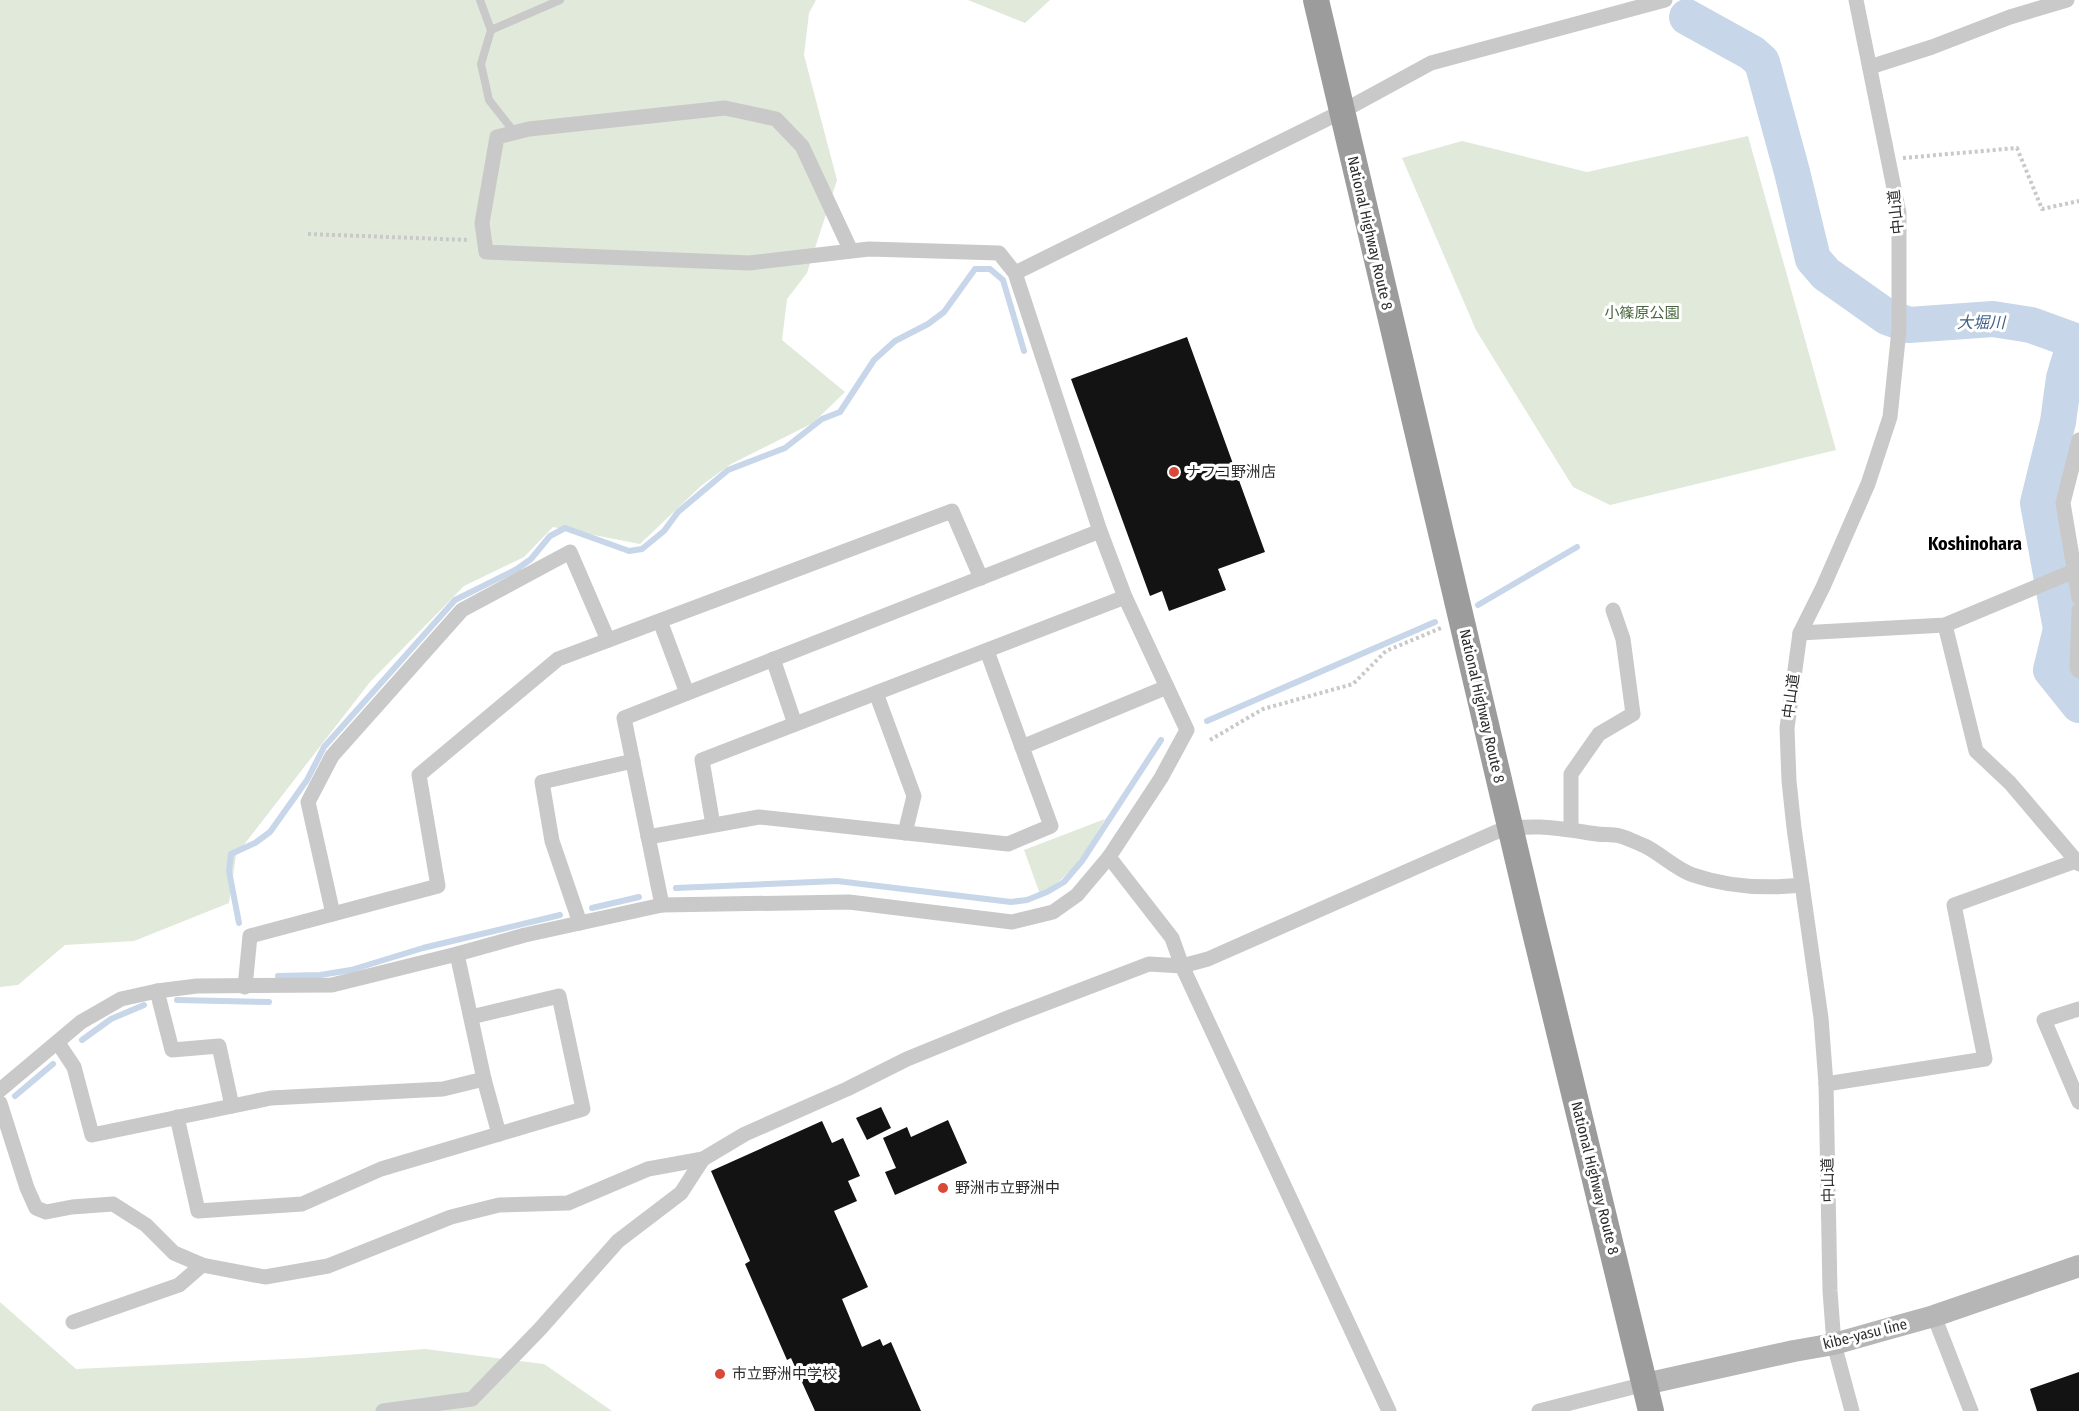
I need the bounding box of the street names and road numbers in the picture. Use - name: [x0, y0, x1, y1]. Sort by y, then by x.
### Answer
- street label: National Highway Route 8: [1344, 154, 1396, 312]
- street label: 中山道: [1885, 189, 1907, 235]
- street label: National Highway Route 8: [1456, 627, 1508, 785]
- street label: 中山道: [1779, 673, 1803, 719]
- street label: National Highway Route 8: [1567, 1100, 1623, 1256]
- street label: 中山道: [1819, 1157, 1837, 1203]
- street label: kibe-yasu line: [1821, 1315, 1909, 1353]

